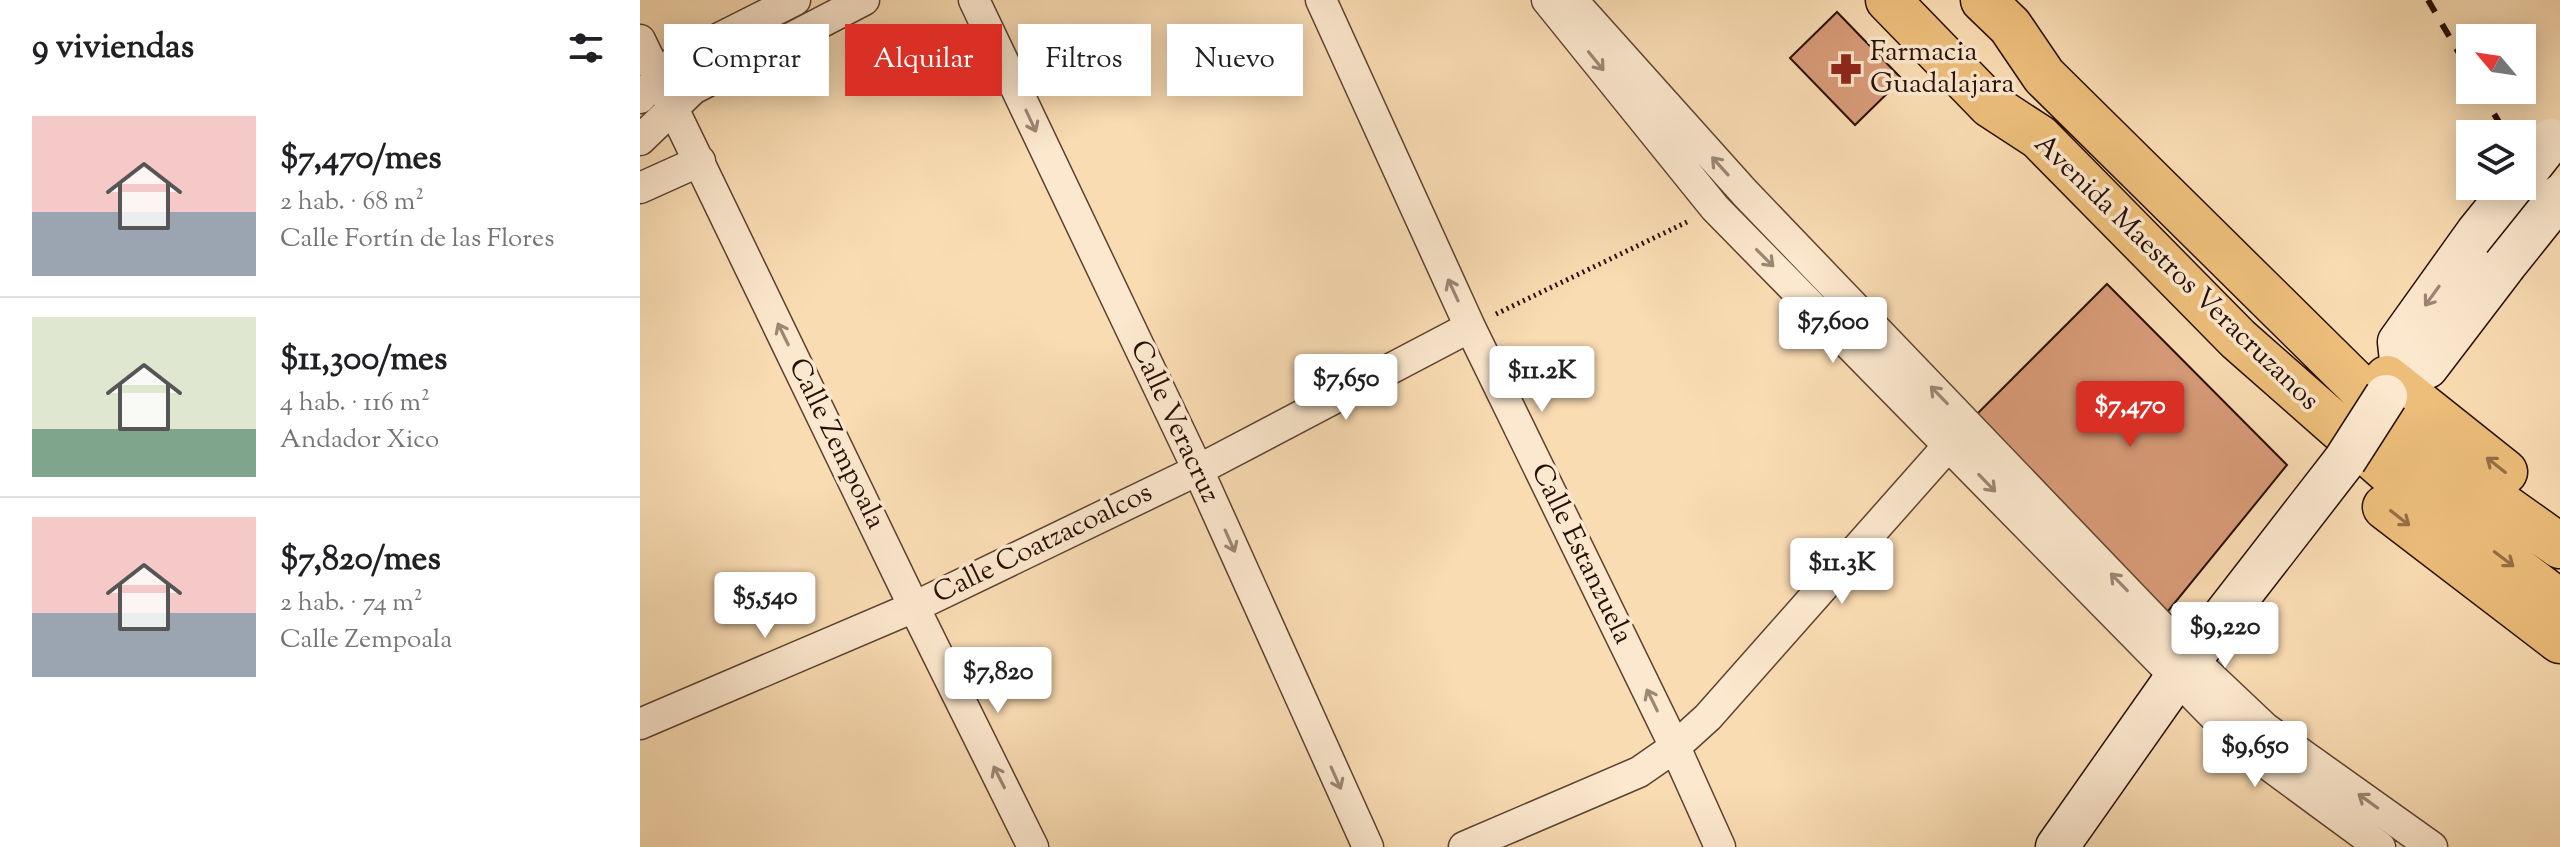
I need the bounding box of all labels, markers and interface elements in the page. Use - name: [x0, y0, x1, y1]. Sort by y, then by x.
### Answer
- text: 9 viviendas: [32, 24, 194, 73]
- chip: Comprar: [664, 24, 829, 96]
- chip: Alquilar: [845, 24, 1002, 96]
- chip: Filtros: [1018, 24, 1151, 96]
- chip: Nuevo: [1167, 24, 1303, 96]
- north arrow: [2456, 24, 2536, 104]
- map controls: [2456, 24, 2536, 200]
- icon: filters: [564, 26, 608, 70]
- place label: Farmacia Guadalajara: [1870, 33, 2014, 105]
- one-way arrow: [1587, 50, 1605, 70]
- pharmacy icon: Farmacia Guadalajara: [1829, 52, 1863, 86]
- one-way arrow: [1024, 109, 1039, 133]
- button: layers: [2456, 120, 2536, 200]
- street label: Avenida Maestros Veracruzanos: [2024, 126, 2328, 420]
- text: $7,470/mes: [280, 135, 442, 184]
- icon: home: [96, 148, 192, 244]
- one-way arrow: [1711, 156, 1730, 176]
- text: 2 hab. · 68 m²: [280, 184, 424, 221]
- text: Calle Fortín de las Flores: [280, 221, 554, 258]
- one-way arrow: [1755, 248, 1774, 267]
- one-way arrow: [1445, 278, 1460, 302]
- one-way arrow: [2424, 285, 2440, 307]
- pin: $7,600: [1768, 297, 1898, 365]
- text: $7,600: [1797, 304, 1869, 341]
- one-way arrow: [775, 323, 790, 347]
- street label: Calle Veracruz: [1119, 334, 1229, 510]
- text: $11,300/mes: [280, 336, 447, 385]
- pin: $11.2K: [1477, 346, 1607, 414]
- icon: home: [96, 349, 192, 445]
- street label: Calle Zempoala: [777, 352, 895, 536]
- text: $11.2K: [1507, 353, 1577, 390]
- pin: $7,650: [1281, 354, 1411, 422]
- text: $7,650: [1312, 361, 1380, 398]
- pin: $7,470: [2065, 381, 2195, 449]
- text: 4 hab. · 116 m²: [280, 385, 430, 422]
- one-way arrow: [1929, 385, 1948, 405]
- text: $7,470: [2094, 388, 2166, 425]
- text: Andador Xico: [280, 422, 439, 459]
- one-way arrow: [2486, 456, 2507, 473]
- street label: Calle Estanzuela: [1520, 457, 1642, 651]
- one-way arrow: [1977, 473, 1996, 492]
- street label: Calle Coatzacoalcos: [927, 474, 1159, 614]
- one-way arrow: [2389, 510, 2410, 527]
- one-way arrow: [1223, 528, 1238, 553]
- text: $7,820/mes: [280, 536, 441, 585]
- pin: $11.3K: [1777, 538, 1907, 606]
- text: $11.3K: [1808, 545, 1876, 582]
- icon: home: [96, 549, 192, 645]
- one-way arrow: [2493, 551, 2514, 568]
- pin: $5,540: [700, 572, 830, 640]
- one-way arrow: [2110, 573, 2129, 592]
- text: $5,540: [732, 579, 798, 616]
- text: 2 hab. · 74 m²: [280, 585, 423, 622]
- pin: $9,220: [2160, 602, 2290, 670]
- text: $9,220: [2189, 609, 2261, 646]
- text: Calle Zempoala: [280, 622, 452, 659]
- pin: $7,820: [933, 647, 1063, 715]
- text: $7,820: [963, 654, 1033, 691]
- one-way arrow: [1644, 688, 1659, 712]
- pin: $9,650: [2190, 721, 2320, 789]
- text: $9,650: [2221, 728, 2289, 765]
- one-way arrow: [1330, 765, 1345, 790]
- one-way arrow: [990, 766, 1006, 790]
- one-way arrow: [2358, 793, 2380, 810]

